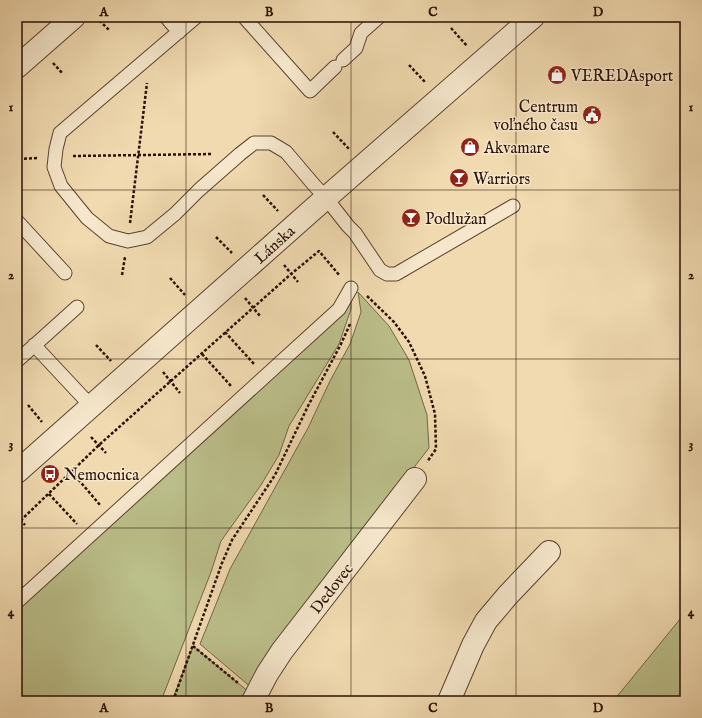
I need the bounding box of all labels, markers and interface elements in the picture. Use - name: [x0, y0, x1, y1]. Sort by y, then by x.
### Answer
- text: A: [99, 4, 110, 21]
- text: B: [265, 4, 274, 21]
- text: C: [428, 4, 438, 21]
- text: D: [593, 4, 604, 21]
- shop icon: VEREDAsport: [546, 64, 568, 86]
- place label: VEREDAsport: [570, 67, 674, 87]
- place label: Centrum voľného času: [493, 98, 578, 136]
- text: 1: [9, 99, 14, 116]
- text: 1: [689, 99, 694, 116]
- public building icon: Centrum voľného času: [581, 104, 603, 126]
- shop icon: Akvamare: [459, 136, 481, 158]
- place label: Akvamare: [483, 139, 550, 159]
- bar icon: Warriors: [448, 167, 470, 189]
- place label: Warriors: [473, 170, 531, 190]
- bar icon: Podlužan: [400, 207, 422, 229]
- place label: Podlužan: [425, 210, 487, 230]
- street label: Lánska: [251, 222, 300, 269]
- text: 2: [8, 267, 14, 284]
- text: 2: [688, 267, 694, 284]
- text: 3: [9, 436, 14, 453]
- text: 3: [689, 436, 694, 453]
- bus stop icon: Nemocnica: [39, 463, 61, 485]
- place label: Nemocnica: [64, 466, 139, 486]
- street label: Dedovec: [307, 560, 359, 618]
- text: 4: [8, 604, 15, 621]
- text: 4: [688, 604, 695, 621]
- text: A: [99, 700, 110, 717]
- text: B: [265, 700, 274, 717]
- text: C: [428, 700, 438, 717]
- text: D: [593, 700, 604, 717]

